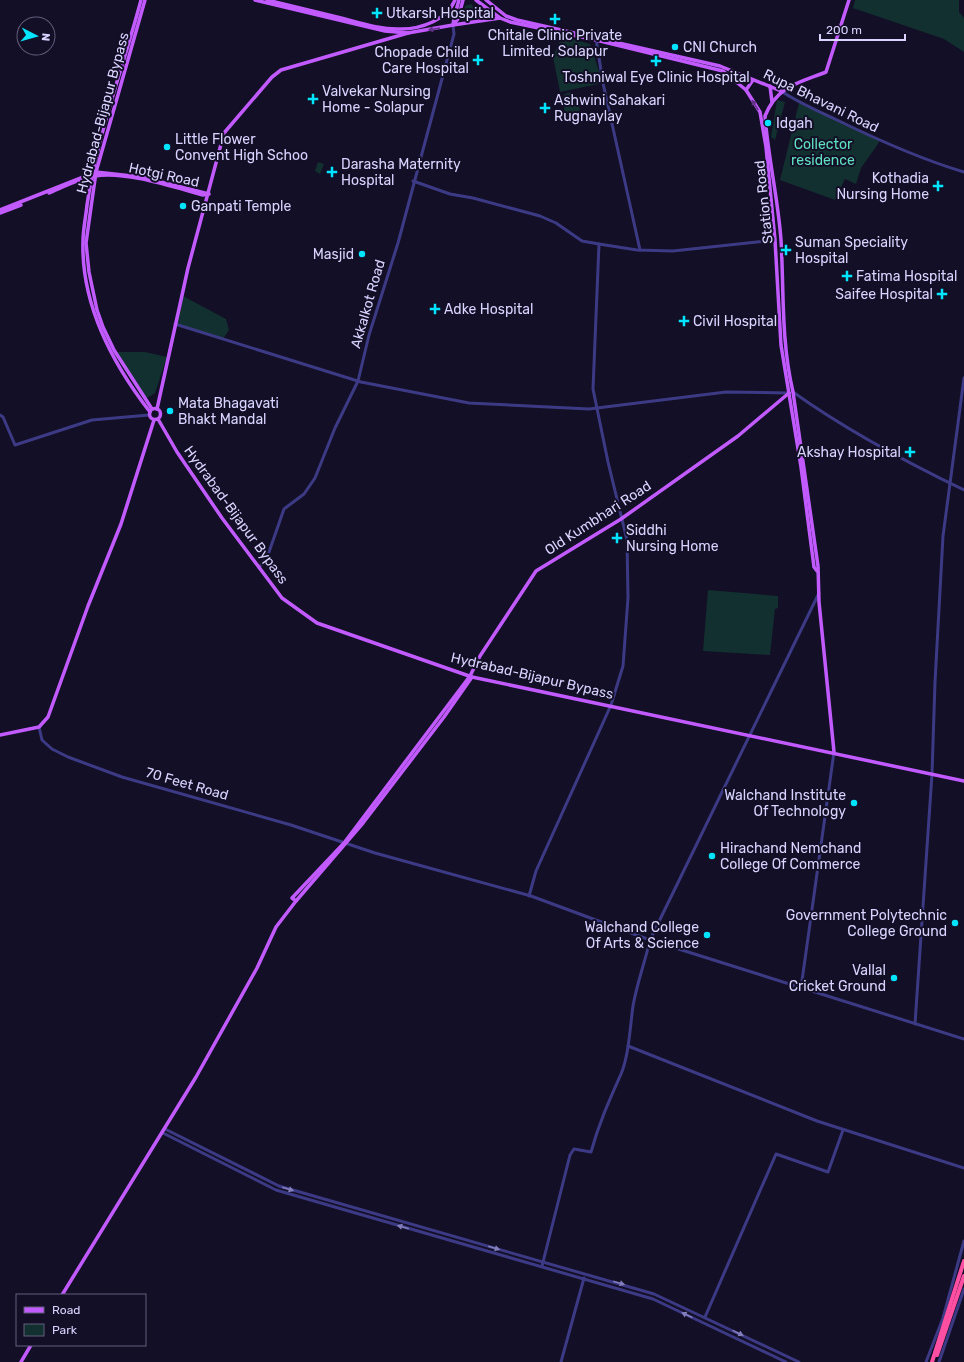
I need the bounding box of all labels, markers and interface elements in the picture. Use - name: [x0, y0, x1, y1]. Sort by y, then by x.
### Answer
- place label: Utkarsh Hospital: [386, 5, 494, 22]
- marker: Utkarsh Hospital: [371, 7, 383, 19]
- marker: Chitale Clinic Private Limited, Solapur: [549, 13, 561, 25]
- north arrow: [16, 16, 56, 56]
- scale bar: [820, 16, 905, 42]
- text: 200 m: [826, 23, 862, 37]
- one-way arrow: [428, 26, 441, 32]
- place label: Chitale Clinic Private Limited, Solapur: [488, 27, 622, 60]
- street label: Hydrabad-Bijapur Bypass: [73, 30, 133, 196]
- text: N: [39, 32, 52, 42]
- place label: CNI Church: [683, 39, 757, 56]
- marker: CNI Church: [670, 42, 680, 52]
- place label: Chopade Child Care Hospital: [374, 44, 469, 77]
- marker: Chopade Child Care Hospital: [472, 54, 484, 66]
- marker: Toshniwal Eye Clinic Hospital: [650, 55, 662, 67]
- street label: Rupa Bhavani Road: [761, 66, 881, 136]
- place label: Toshniwal Eye Clinic Hospital: [562, 69, 750, 86]
- place label: Valvekar Nursing Home - Solapur: [322, 83, 431, 116]
- place label: Ashwini Sahakari Rugnaylay: [554, 92, 665, 125]
- marker: Valvekar Nursing Home - Solapur: [307, 93, 319, 105]
- one-way arrow: [752, 99, 759, 111]
- marker: Ashwini Sahakari Rugnaylay: [539, 102, 551, 114]
- place label: Idgah: [776, 115, 813, 132]
- marker: Idgah: [763, 118, 773, 128]
- place label: Little Flower Convent High Schoo: [175, 131, 308, 164]
- park label: Collector residence: [791, 136, 855, 169]
- marker: Little Flower Convent High Schoo: [162, 142, 172, 152]
- place label: Darasha Maternity Hospital: [341, 156, 461, 189]
- street label: Hotgi Road: [127, 159, 201, 191]
- street label: Station Road: [751, 159, 777, 245]
- marker: Darasha Maternity Hospital: [326, 166, 338, 178]
- place label: Kothadia Nursing Home: [836, 170, 929, 203]
- marker: Kothadia Nursing Home: [932, 180, 944, 192]
- place label: Ganpati Temple: [191, 198, 291, 215]
- marker: Ganpati Temple: [178, 201, 188, 211]
- place label: Suman Speciality Hospital: [795, 234, 908, 267]
- marker: Suman Speciality Hospital: [780, 244, 792, 256]
- place label: Masjid: [313, 246, 354, 263]
- marker: Masjid: [357, 249, 367, 259]
- street label: Akkalkot Road: [347, 258, 389, 350]
- place label: Fatima Hospital: [856, 268, 957, 285]
- marker: Fatima Hospital: [841, 270, 853, 282]
- place label: Saifee Hospital: [835, 286, 933, 303]
- marker: Saifee Hospital: [936, 288, 948, 300]
- place label: Adke Hospital: [444, 301, 533, 318]
- marker: Adke Hospital: [429, 303, 441, 315]
- place label: Civil Hospital: [693, 313, 777, 330]
- marker: Civil Hospital: [678, 315, 690, 327]
- place label: Mata Bhagavati Bhakt Mandal: [178, 395, 279, 428]
- marker: Mata Bhagavati Bhakt Mandal: [165, 406, 175, 416]
- street label: Hydrabad-Bijapur Bypass: [180, 443, 292, 587]
- place label: Akshay Hospital: [797, 444, 901, 461]
- marker: Akshay Hospital: [904, 446, 916, 458]
- street label: Old Kumbhari Road: [542, 477, 654, 559]
- place label: Siddhi Nursing Home: [626, 522, 719, 555]
- marker: Siddhi Nursing Home: [611, 532, 623, 544]
- street label: Hydrabad-Bijapur Bypass: [449, 649, 615, 703]
- street label: 70 Feet Road: [144, 764, 230, 804]
- place label: Walchand Institute Of Technology: [724, 787, 846, 820]
- marker: Walchand Institute Of Technology: [849, 798, 859, 808]
- place label: Hirachand Nemchand College Of Commerce: [720, 840, 861, 873]
- marker: Hirachand Nemchand College Of Commerce: [707, 851, 717, 861]
- place label: Government Polytechnic College Ground: [786, 907, 947, 940]
- marker: Government Polytechnic College Ground: [950, 918, 960, 928]
- place label: Walchand College Of Arts & Science: [585, 919, 699, 952]
- marker: Walchand College Of Arts & Science: [702, 930, 712, 940]
- place label: Vallal Cricket Ground: [789, 962, 886, 995]
- marker: Vallal Cricket Ground: [889, 973, 899, 983]
- one-way arrow: [282, 1186, 294, 1192]
- one-way arrow: [397, 1224, 409, 1230]
- one-way arrow: [487, 1245, 500, 1251]
- one-way arrow: [612, 1281, 625, 1287]
- legend: [16, 1294, 146, 1346]
- text: Road: [52, 1303, 80, 1317]
- one-way arrow: [682, 1312, 693, 1318]
- text: Park: [52, 1323, 78, 1337]
- one-way arrow: [733, 1330, 744, 1336]

